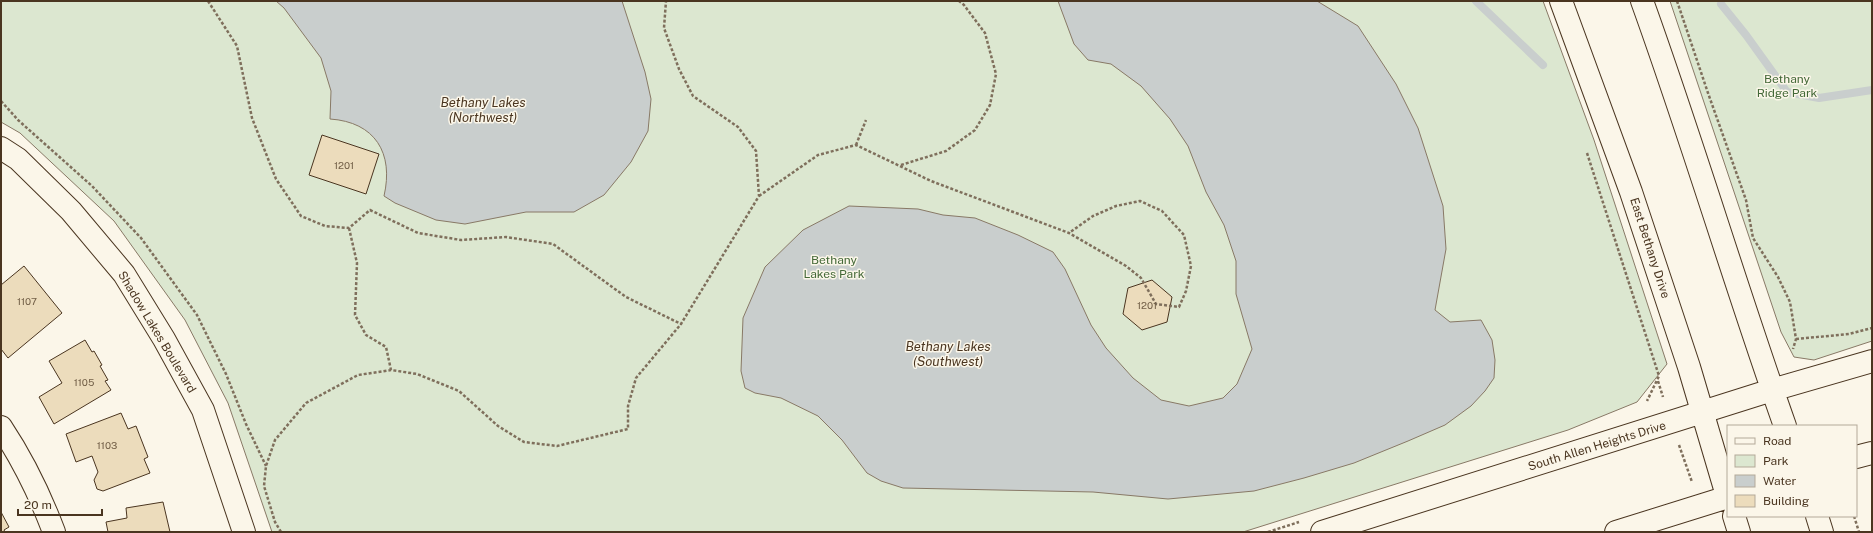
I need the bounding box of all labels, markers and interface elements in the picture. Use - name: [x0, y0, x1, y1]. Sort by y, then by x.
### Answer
- park label: Bethany Ridge Park: [1757, 72, 1818, 100]
- water label: Bethany Lakes (Northwest): [440, 95, 526, 125]
- house number: 1201: [334, 159, 354, 171]
- street label: East Bethany Drive: [1627, 196, 1673, 300]
- park label: Bethany Lakes Park: [803, 253, 865, 281]
- street label: Shadow Lakes Boulevard: [115, 269, 199, 395]
- house number: 1107: [17, 295, 37, 307]
- house number: 1201: [1137, 299, 1157, 311]
- water label: Bethany Lakes (Southwest): [905, 339, 991, 369]
- house number: 1105: [74, 376, 94, 388]
- street label: South Allen Heights Drive: [1526, 418, 1668, 474]
- legend: [1727, 425, 1857, 517]
- text: Road: [1763, 434, 1791, 448]
- house number: 1103: [97, 439, 117, 451]
- text: Park: [1763, 454, 1789, 468]
- text: Water: [1763, 474, 1797, 488]
- scale bar: [18, 491, 102, 517]
- text: Building: [1763, 494, 1809, 508]
- text: 20 m: [24, 498, 52, 512]

